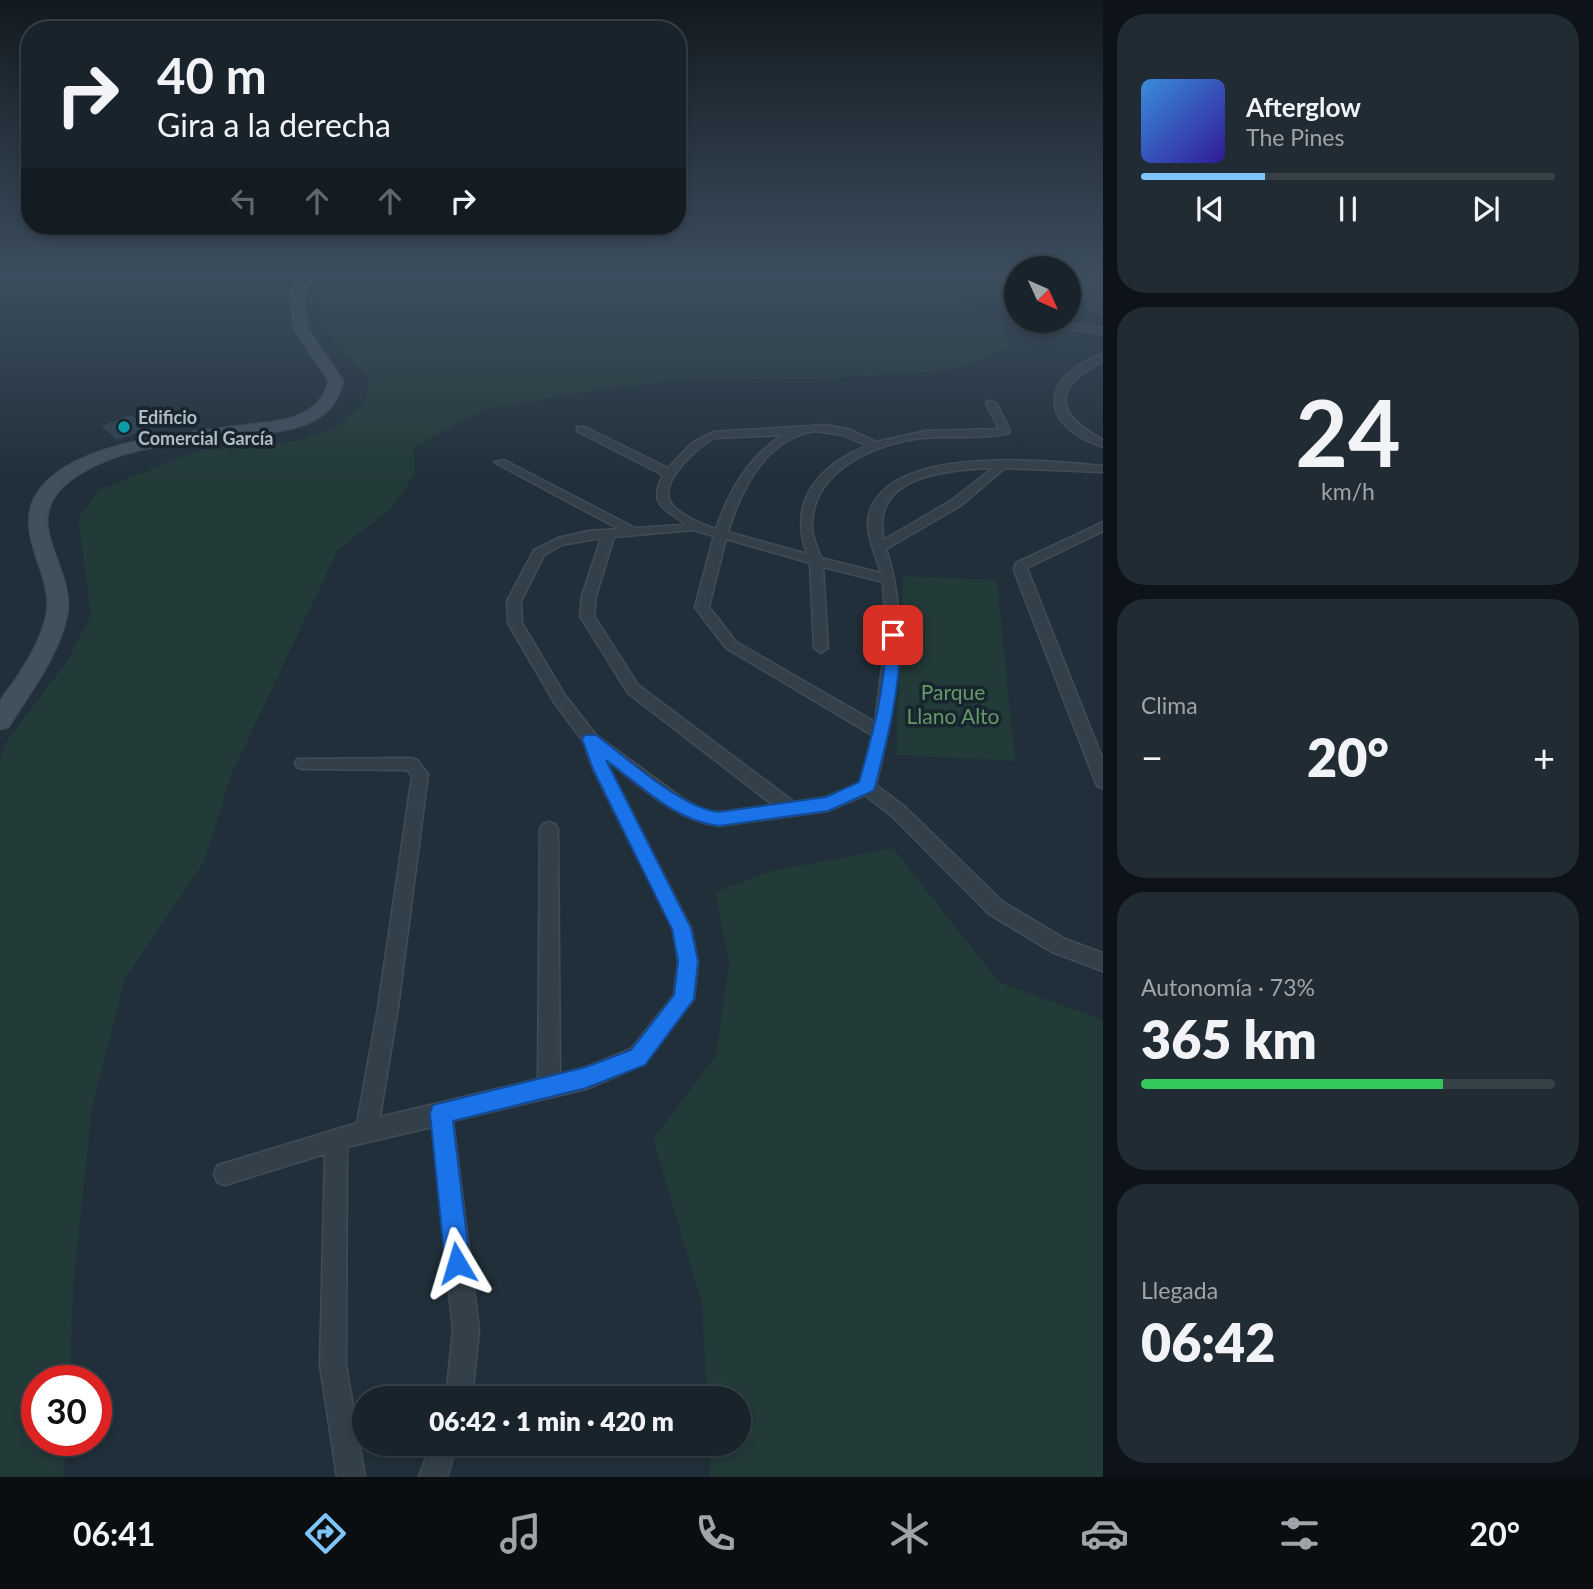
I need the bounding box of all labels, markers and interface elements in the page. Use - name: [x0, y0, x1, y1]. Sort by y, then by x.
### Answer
- text: 40 m: [157, 46, 267, 104]
- icon: right: [42, 49, 133, 140]
- text: Afterglow: [1246, 91, 1361, 123]
- text: Gira a la derecha: [157, 105, 391, 144]
- text: The Pines: [1246, 123, 1344, 151]
- icon: left: [225, 182, 263, 220]
- icon: ahead: [298, 182, 336, 220]
- icon: ahead: [371, 182, 409, 220]
- icon: right: [444, 182, 482, 220]
- icon: previous: [1191, 190, 1229, 228]
- icon: pause: [1329, 190, 1367, 228]
- icon: next: [1467, 190, 1505, 228]
- north arrow: [1004, 256, 1082, 332]
- map controls: [1004, 256, 1081, 333]
- text: 24: [1295, 377, 1401, 486]
- place label: Edificio Comercial García: [138, 406, 273, 449]
- marker: Edificio Comercial García: [116, 419, 132, 435]
- text: km/h: [1321, 477, 1375, 505]
- pin: [863, 605, 923, 665]
- icon: arrive: [874, 616, 912, 654]
- park label: Parque Llano Alto: [907, 679, 1000, 728]
- text: Clima: [1141, 691, 1198, 719]
- text: 20°: [1307, 726, 1389, 788]
- text: −: [1141, 734, 1163, 780]
- text: +: [1533, 734, 1555, 780]
- text: Autonomía · 73%: [1141, 973, 1315, 1001]
- text: 365 km: [1141, 1008, 1317, 1070]
- position arrow: [420, 1226, 494, 1300]
- text: Llegada: [1141, 1276, 1218, 1304]
- text: 06:42: [1141, 1311, 1275, 1373]
- speed limit sign: 30: [21, 1365, 112, 1456]
- text: 06:42 · 1 min · 420 m: [429, 1405, 674, 1437]
- icon: directions: [301, 1509, 350, 1558]
- icon: music: [496, 1509, 545, 1558]
- icon: phone: [691, 1509, 740, 1558]
- icon: climate: [885, 1509, 934, 1558]
- icon: car: [1080, 1509, 1129, 1558]
- icon: filters: [1275, 1509, 1324, 1558]
- text: 06:41: [73, 1514, 155, 1553]
- text: 20°: [1470, 1514, 1520, 1553]

